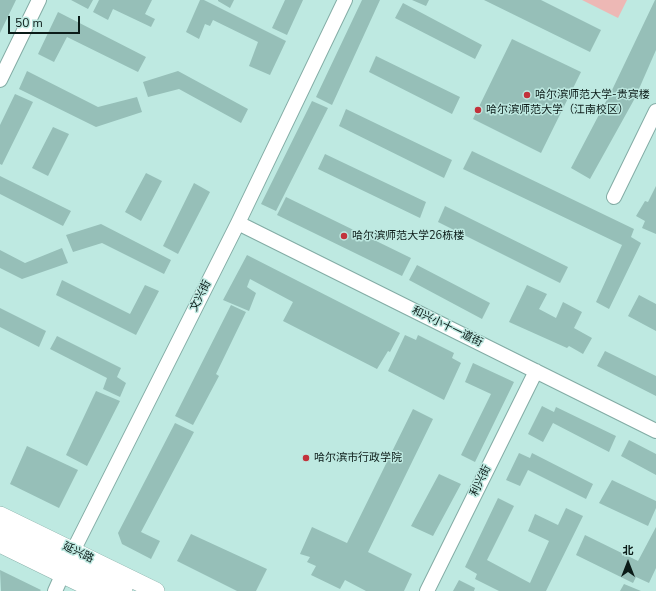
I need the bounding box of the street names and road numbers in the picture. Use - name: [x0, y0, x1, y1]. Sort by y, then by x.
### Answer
- street label: 文兴街: [188, 278, 214, 314]
- street label: 和兴小十一道街: [410, 304, 484, 350]
- street label: 利兴街: [468, 463, 494, 499]
- street label: 延兴路: [60, 540, 96, 566]

